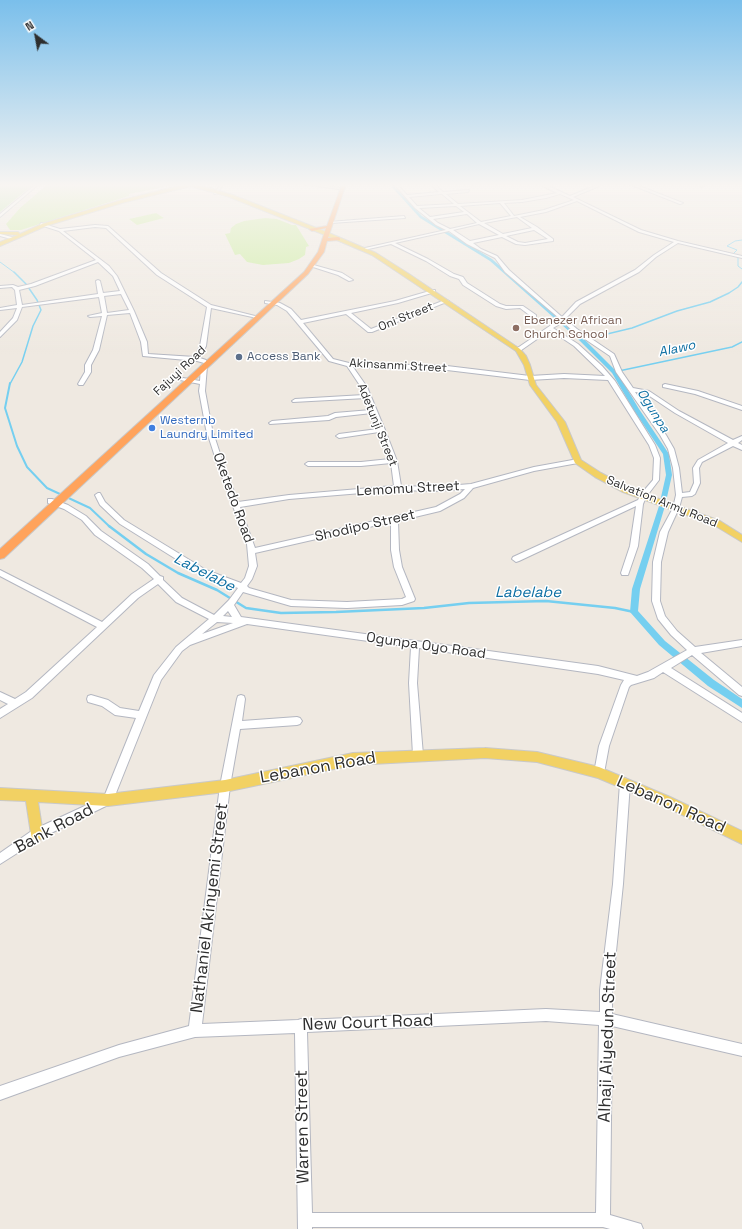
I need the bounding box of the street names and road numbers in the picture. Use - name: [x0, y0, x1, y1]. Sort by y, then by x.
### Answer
- street label: Oni Street: [376, 299, 436, 335]
- street label: Fajuyi Road: [151, 343, 209, 399]
- street label: Akinsanmi Street: [349, 356, 447, 376]
- street label: Adetunji Street: [354, 381, 400, 469]
- street label: Oketedo Road: [209, 451, 257, 545]
- street label: Salvation Army Road: [604, 473, 720, 531]
- street label: Lemomu Street: [356, 478, 460, 500]
- street label: Shodipo Street: [313, 506, 417, 546]
- street label: Ogunpa Oyo Road: [365, 629, 487, 663]
- street label: Lebanon Road: [258, 748, 378, 788]
- street label: Lebanon Road: [613, 772, 729, 838]
- street label: Bank Road: [11, 800, 97, 858]
- street label: Nathaniel Akinyemi Street: [187, 802, 233, 1014]
- street label: Alhaji Aiyedun Street: [595, 951, 621, 1123]
- street label: New Court Road: [302, 1011, 434, 1035]
- street label: Warren Street: [292, 1070, 314, 1184]

